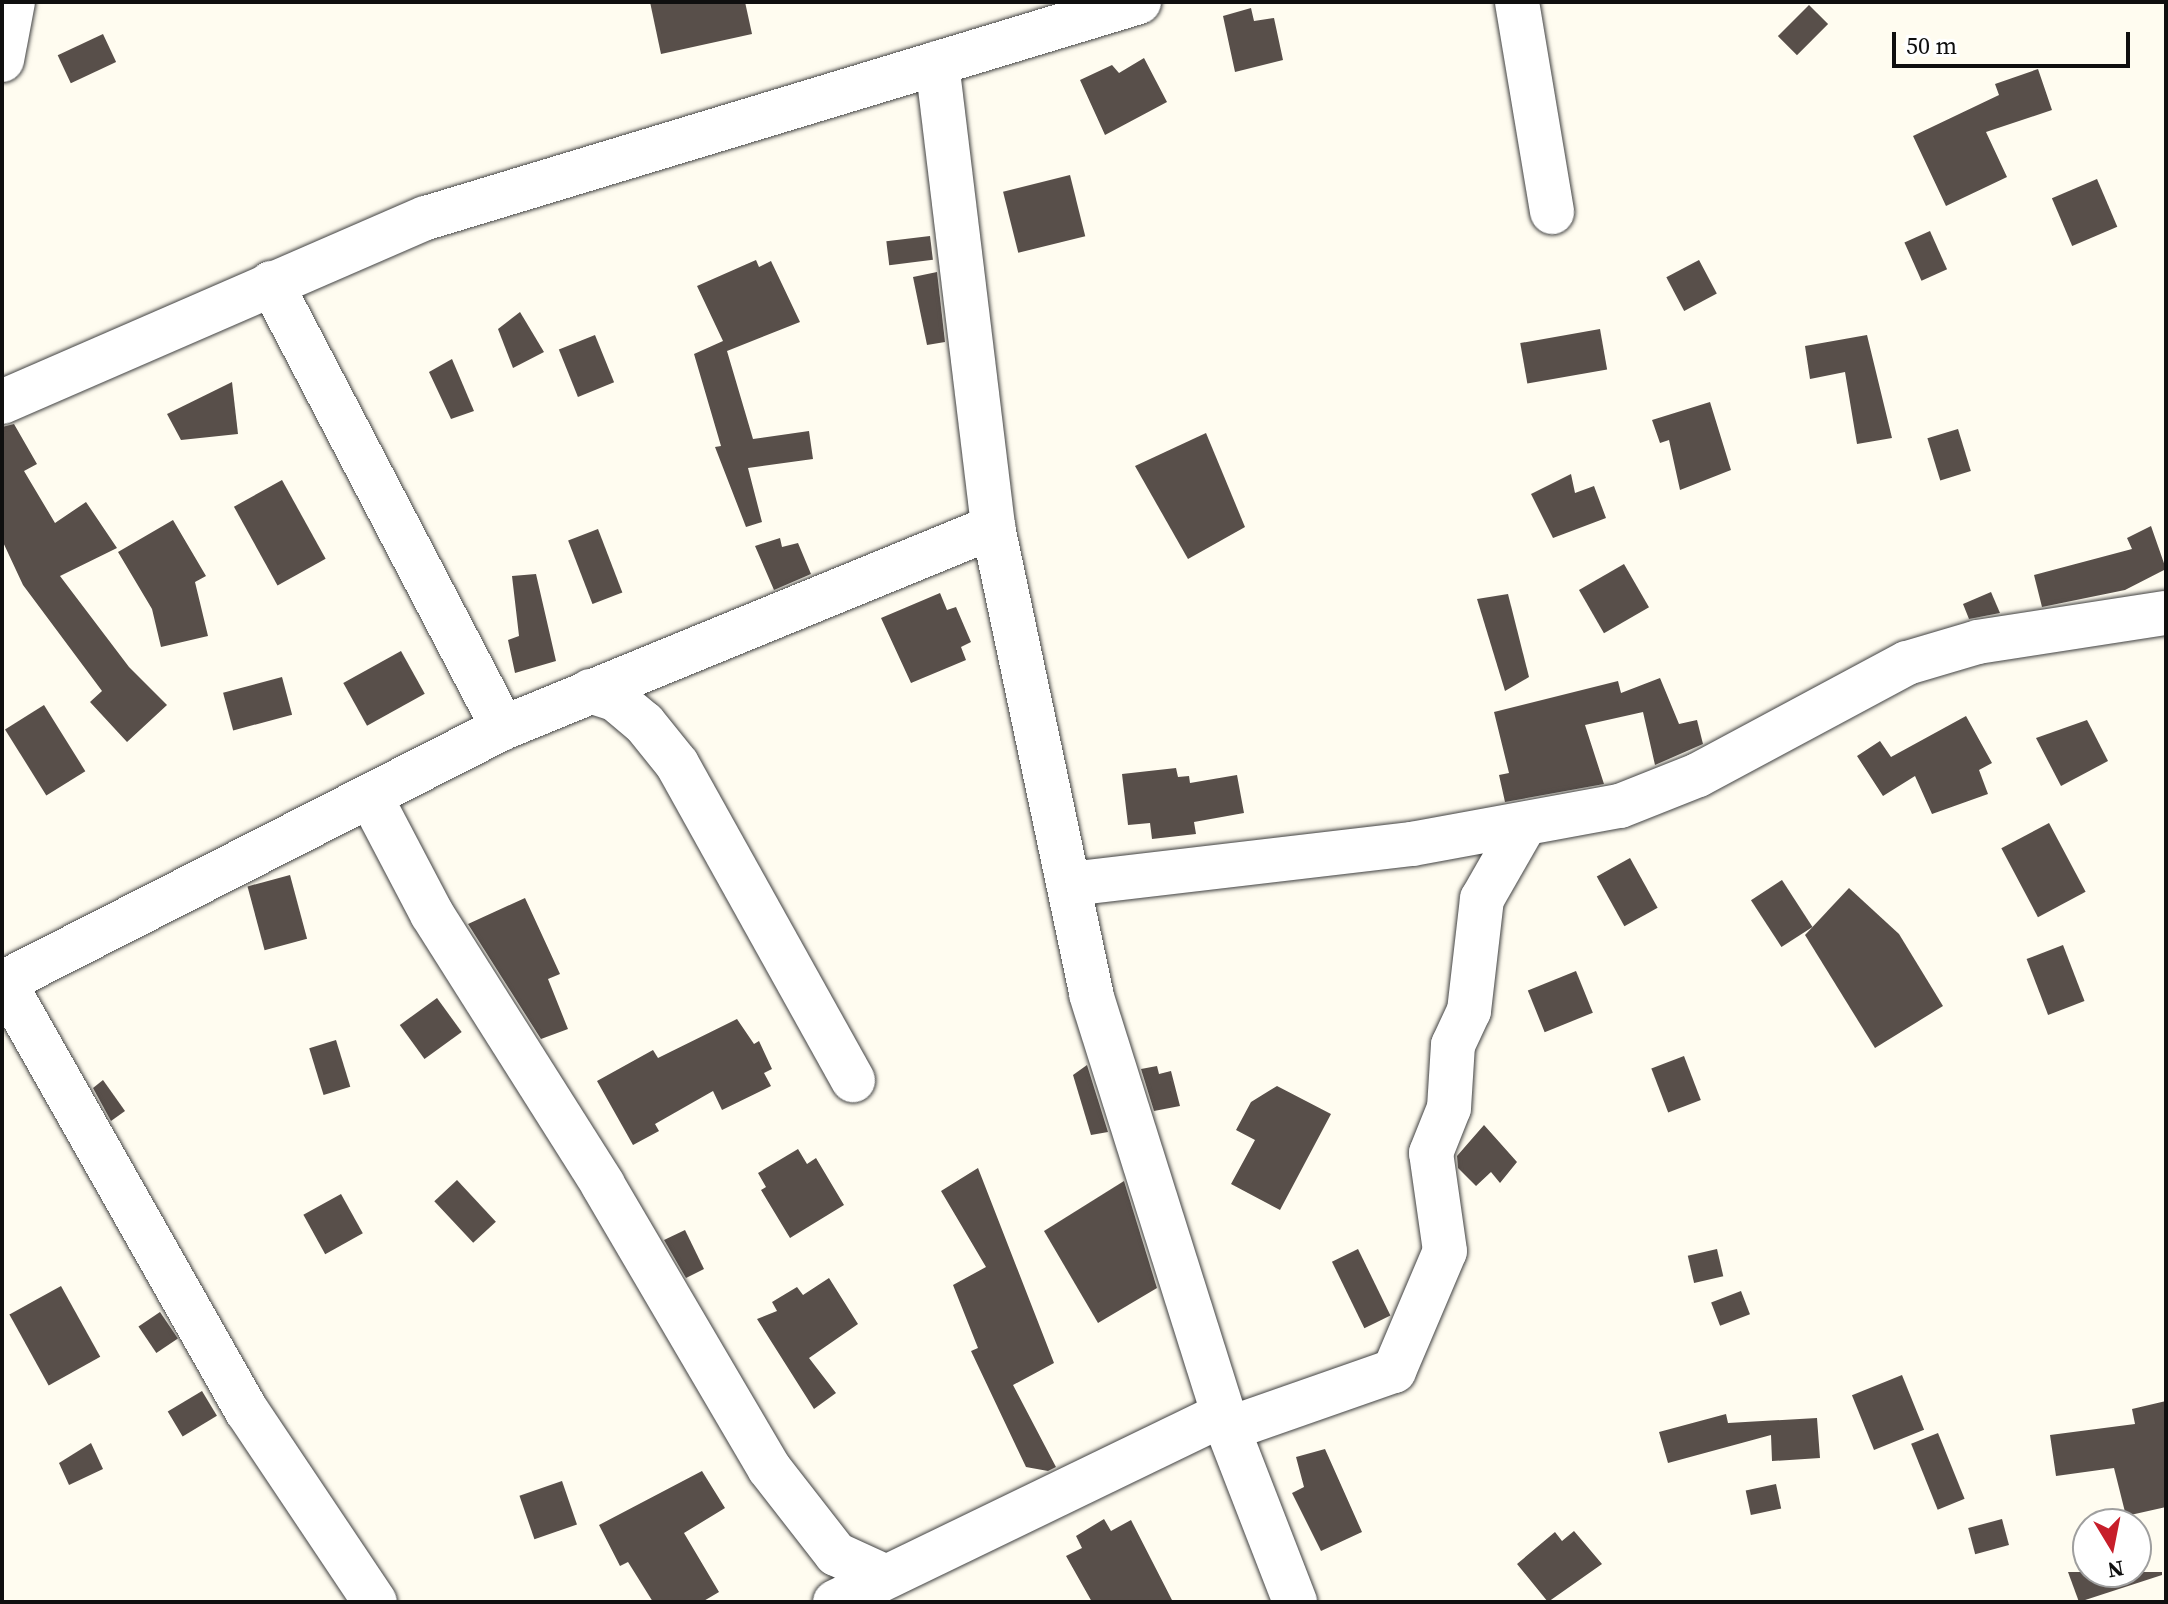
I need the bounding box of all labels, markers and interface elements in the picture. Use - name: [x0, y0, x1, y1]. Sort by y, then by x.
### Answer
- scale bar: [1896, 16, 2134, 66]
- text: 50 m: [1906, 29, 1957, 62]
- north arrow: [2072, 1508, 2152, 1588]
- text: N: [2105, 1554, 2126, 1586]

